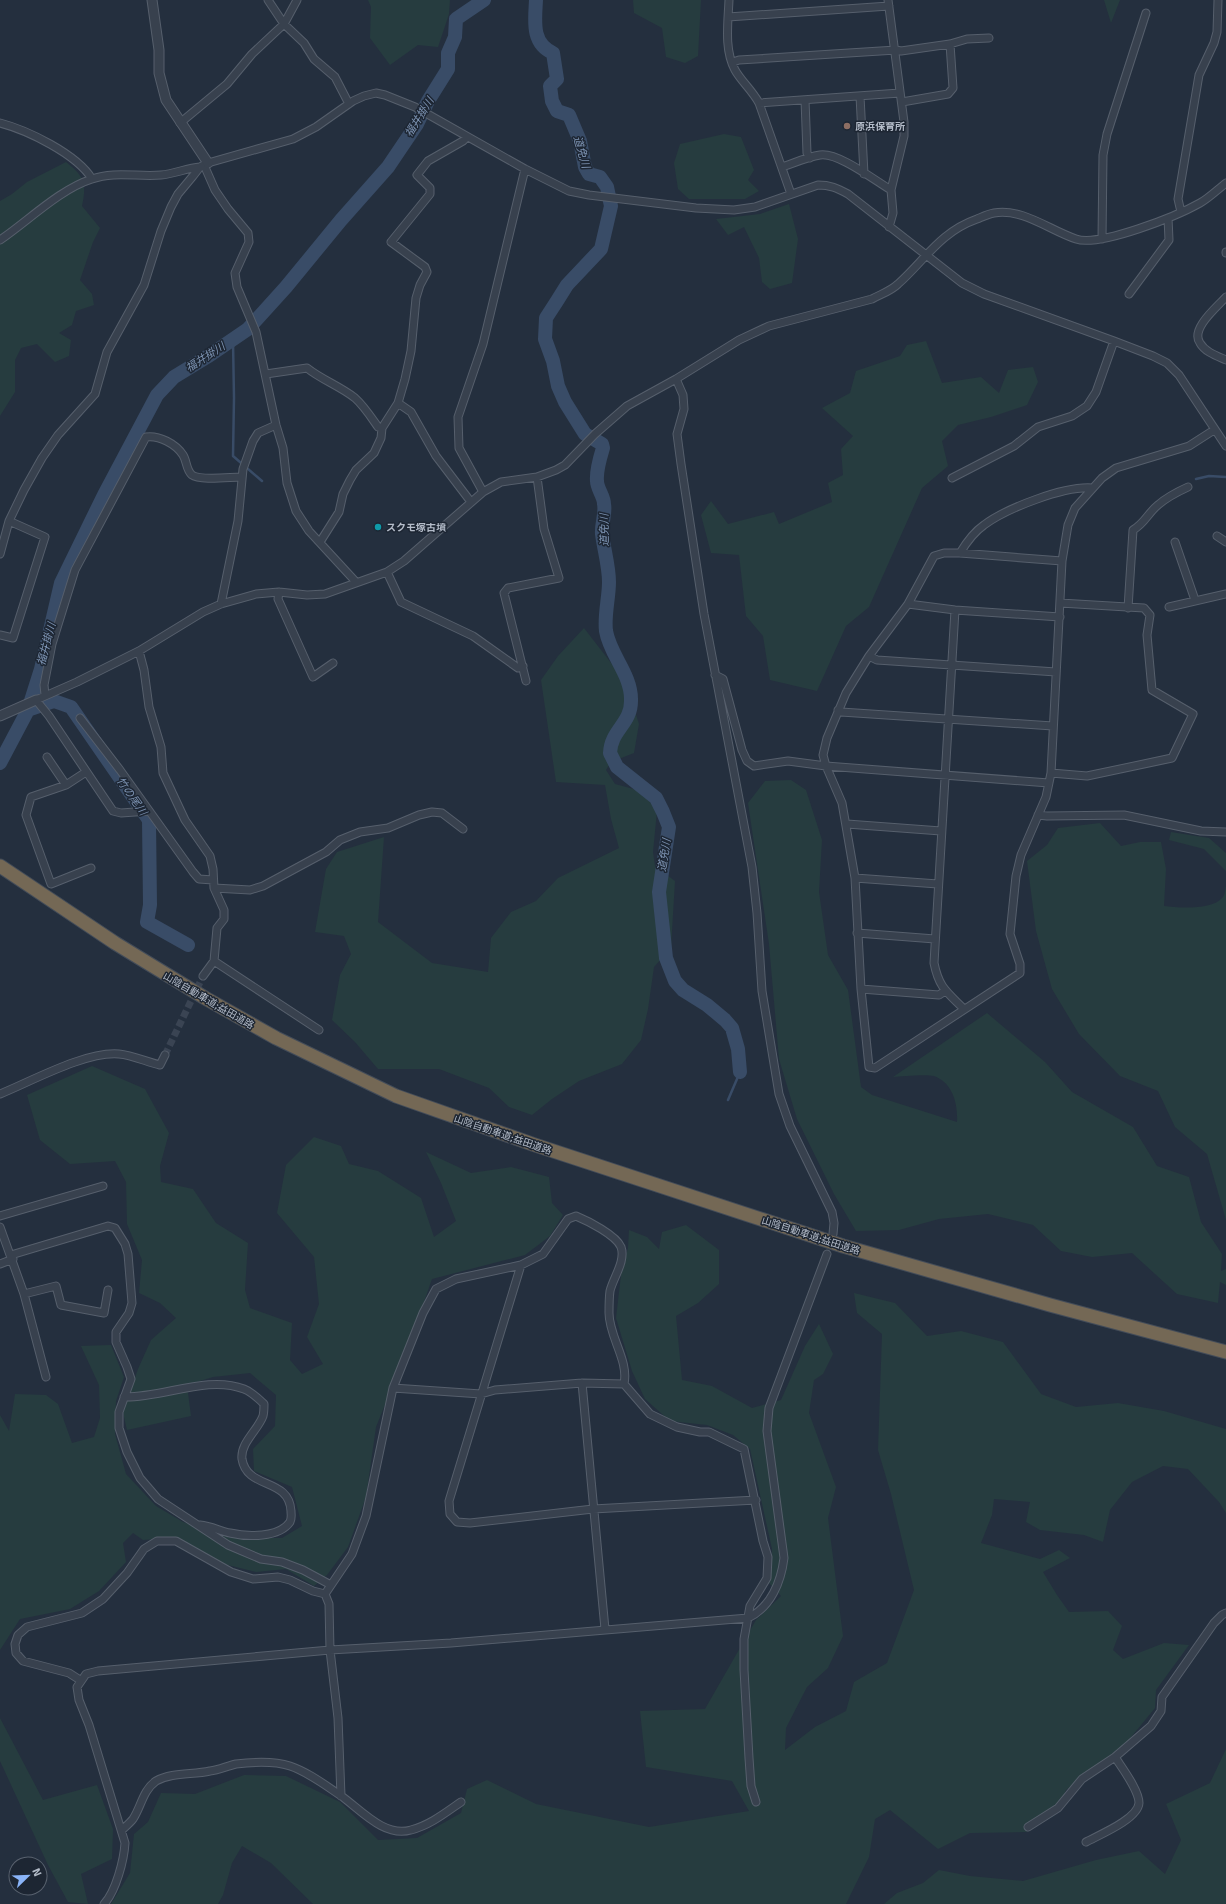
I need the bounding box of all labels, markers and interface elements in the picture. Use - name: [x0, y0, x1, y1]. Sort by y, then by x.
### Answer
- water label: 福井掛川: [402, 94, 437, 139]
- marker: 原浜保育所: [842, 121, 852, 131]
- place label: 原浜保育所: [855, 121, 905, 133]
- water label: 道免川: [571, 134, 593, 171]
- water label: 福井掛川: [183, 339, 228, 375]
- water label: 道免川: [598, 512, 611, 547]
- marker: スクモ塚古墳: [373, 522, 383, 532]
- place label: スクモ塚古墳: [386, 522, 447, 534]
- water label: 福井掛川: [35, 620, 59, 667]
- water label: 竹の尾川: [114, 775, 150, 819]
- water label: 道免川: [655, 837, 674, 872]
- street label: 山陰自動車道;益田道路: [161, 970, 256, 1032]
- street label: 山陰自動車道;益田道路: [452, 1113, 553, 1157]
- street label: 山陰自動車道;益田道路: [760, 1214, 861, 1258]
- north arrow: [8, 1856, 48, 1896]
- text: N: [29, 1866, 44, 1878]

